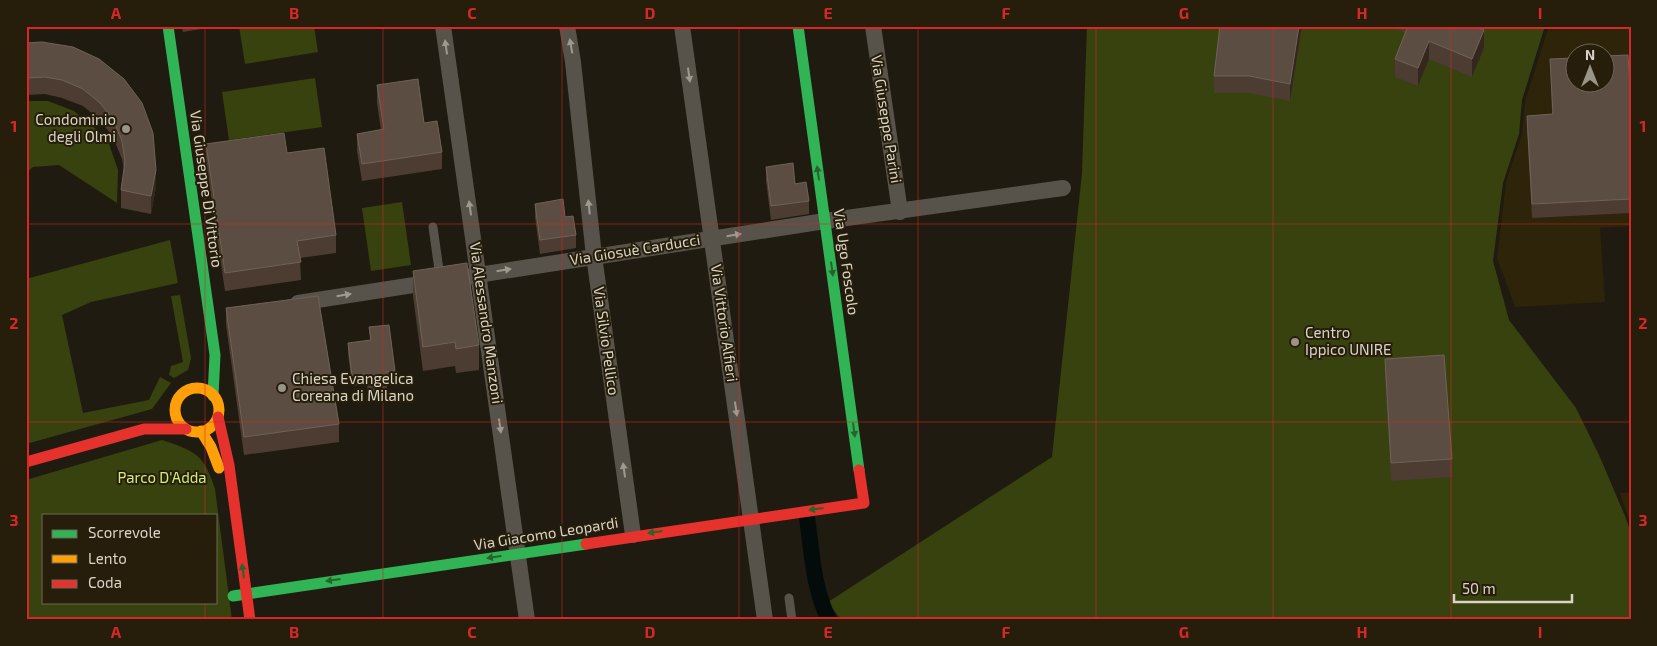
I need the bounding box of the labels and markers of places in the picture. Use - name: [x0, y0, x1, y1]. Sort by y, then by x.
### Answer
- place label: Condominio degli Olmi: [35, 110, 116, 145]
- marker: Condominio degli Olmi: [120, 123, 132, 135]
- place label: Centro Ippico UNIRE: [1305, 323, 1391, 358]
- marker: Centro Ippico UNIRE: [1289, 336, 1301, 348]
- place label: Chiesa Evangelica Coreana di Milano: [292, 369, 414, 404]
- marker: Chiesa Evangelica Coreana di Milano: [276, 382, 288, 394]

